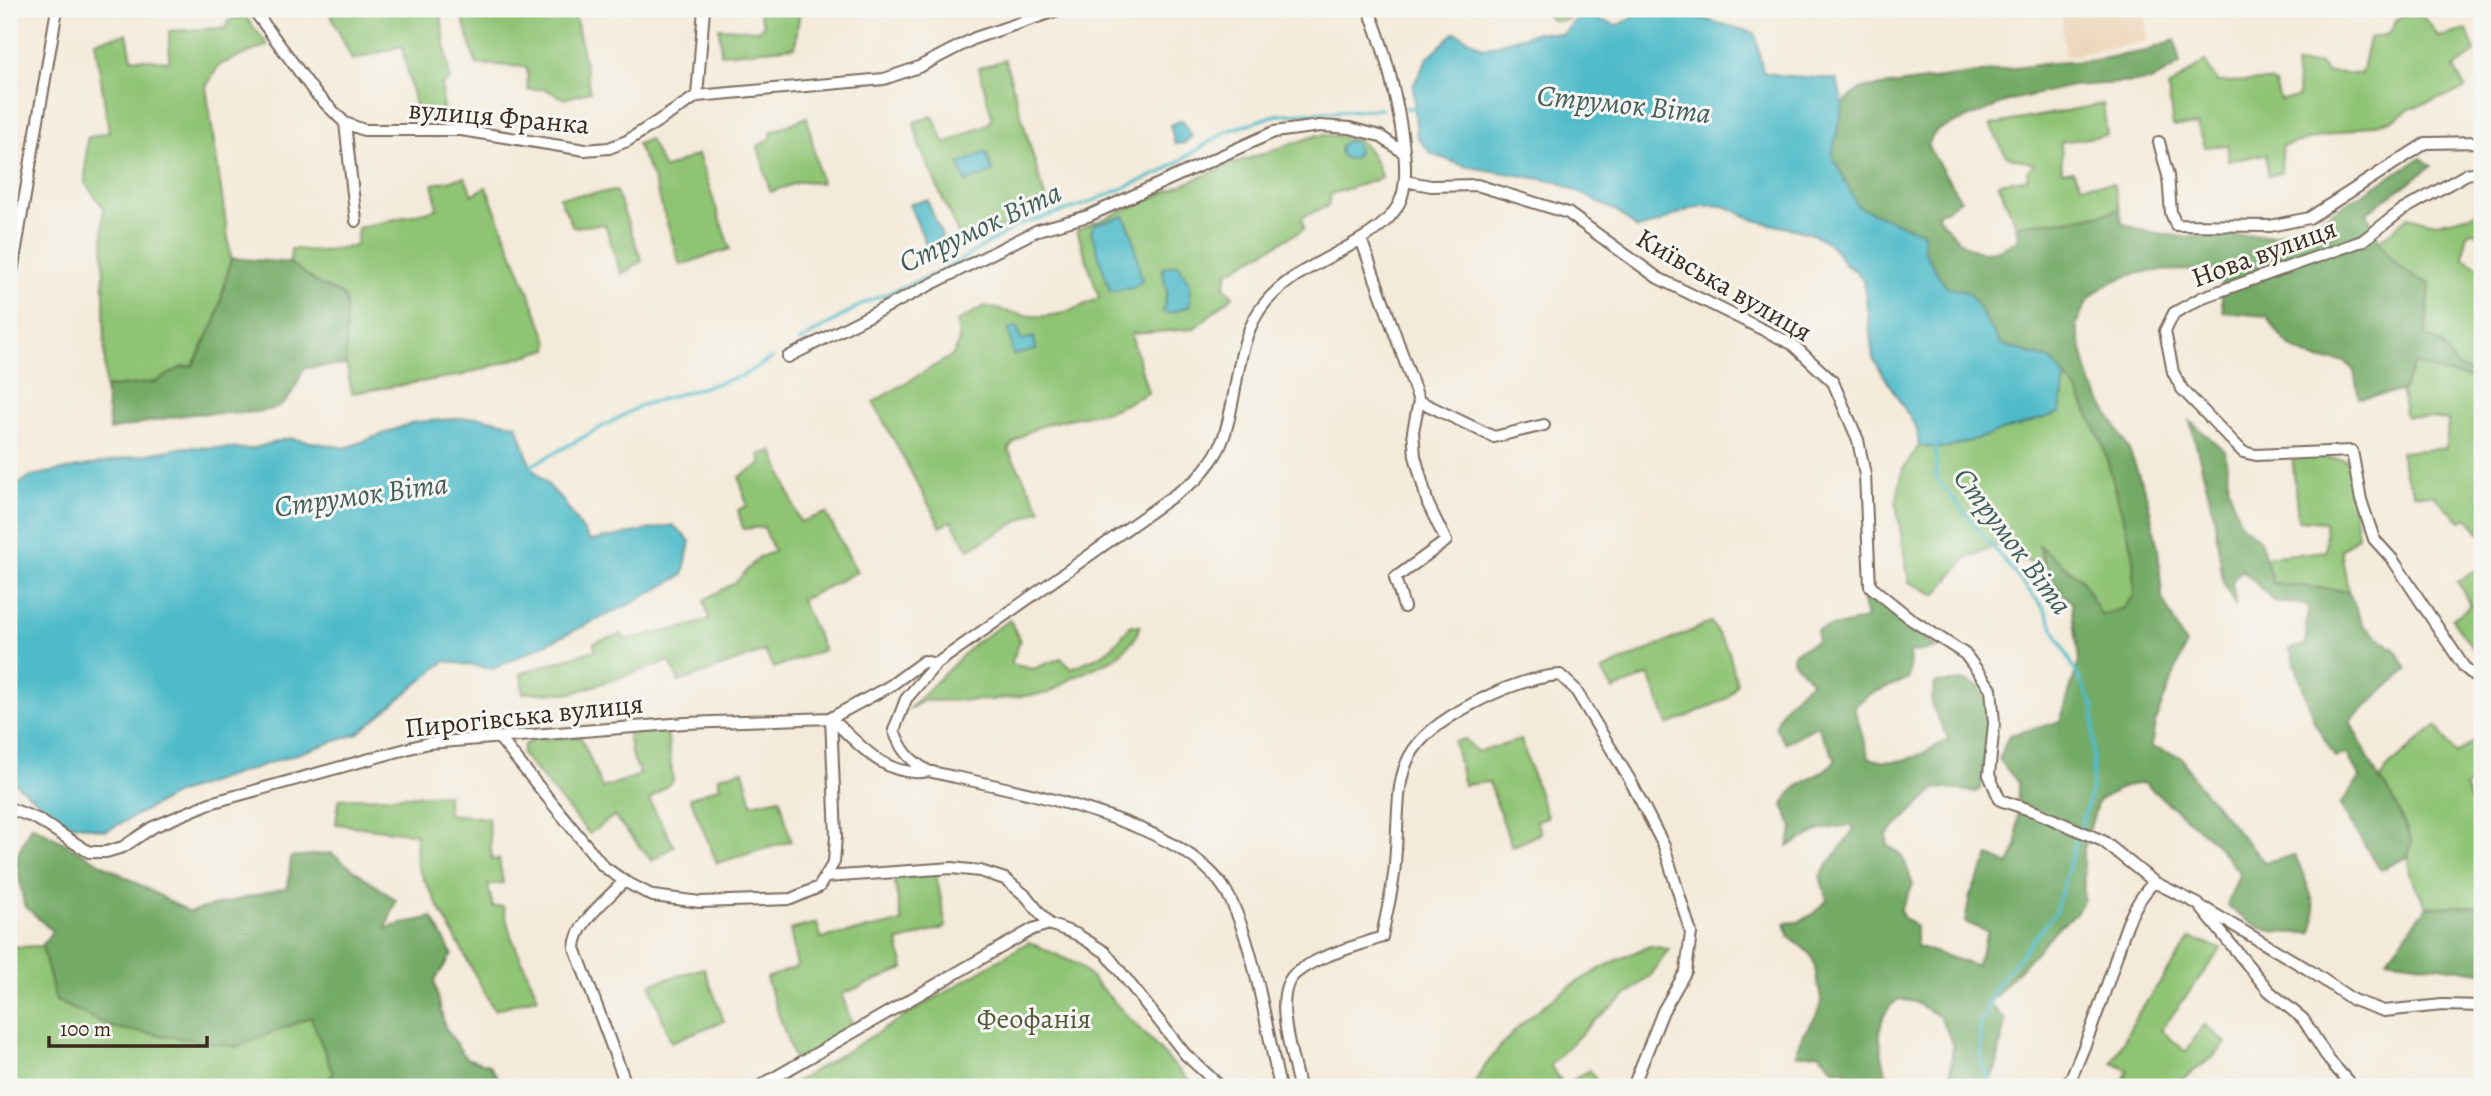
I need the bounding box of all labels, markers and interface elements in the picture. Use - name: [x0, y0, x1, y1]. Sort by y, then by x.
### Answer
- water label: Струмок Віта: [1535, 75, 1713, 133]
- street label: вулиця Франка: [407, 90, 591, 144]
- water label: Струмок Віта: [892, 172, 1068, 282]
- street label: Нова вулиця: [2186, 209, 2342, 297]
- street label: Київська вулиця: [1629, 219, 1819, 351]
- water label: Струмок Віта: [1944, 459, 2082, 623]
- water label: Струмок Віта: [272, 463, 450, 527]
- street label: Пирогівська вулиця: [403, 685, 645, 747]
- park label: Феофанія: [977, 1000, 1091, 1038]
- scale bar: [49, 1005, 206, 1049]
- text: 100 m: [60, 1015, 111, 1043]

